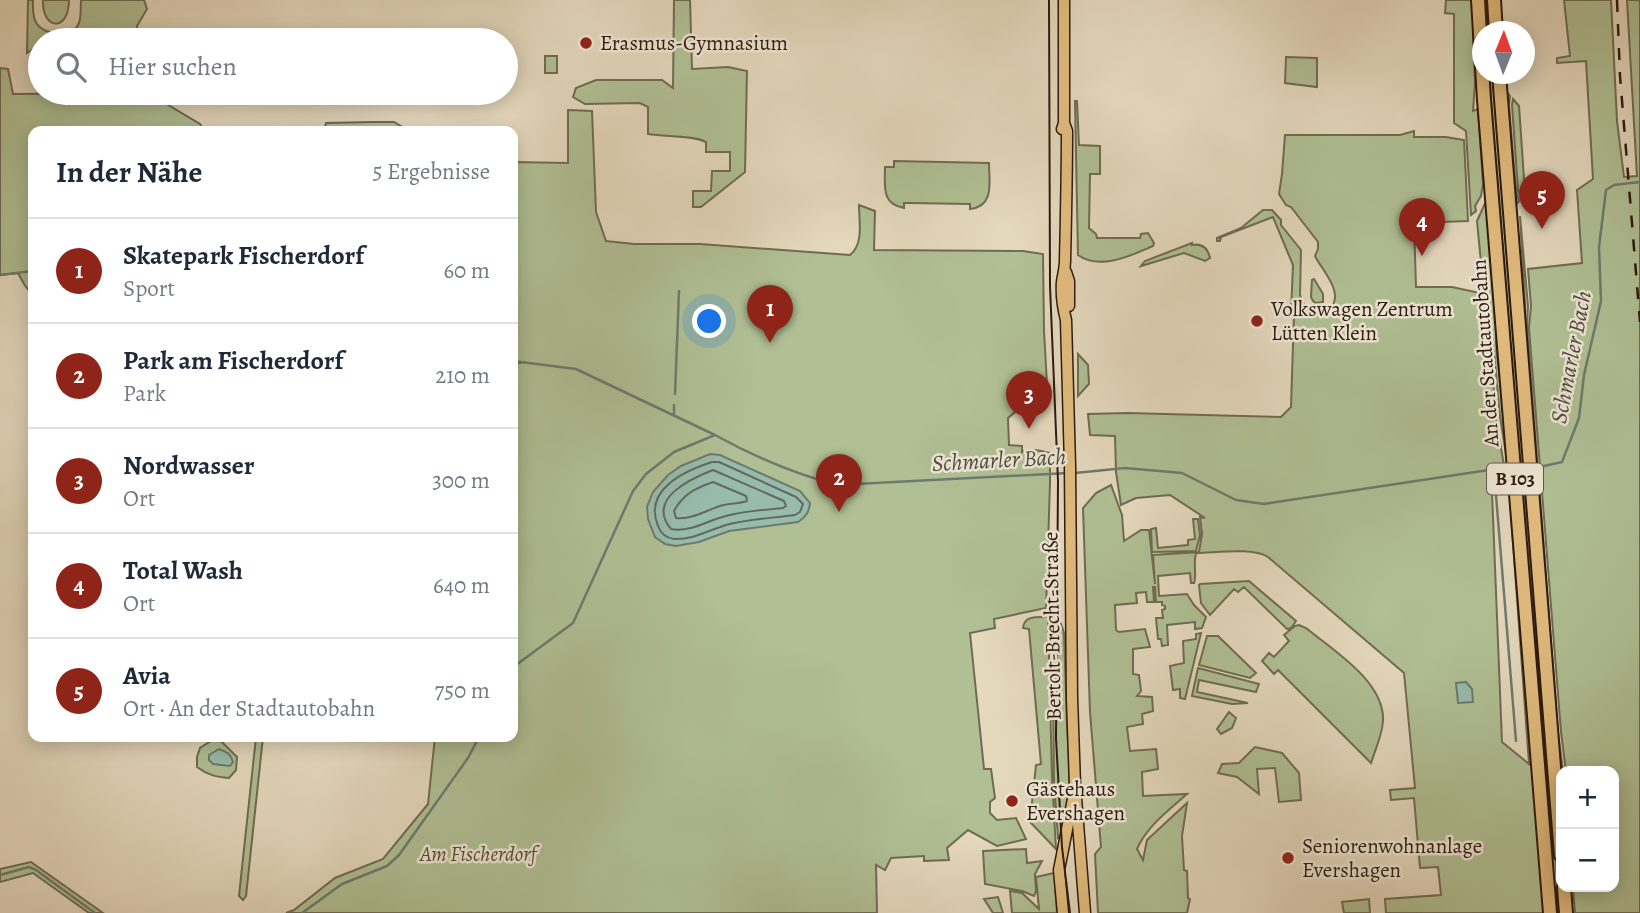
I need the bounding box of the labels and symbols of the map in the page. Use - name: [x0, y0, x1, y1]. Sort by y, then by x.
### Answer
- north arrow: [1472, 21, 1535, 84]
- place label: Erasmus-Gymnasium: [600, 29, 788, 57]
- marker: Erasmus-Gymnasium: [578, 35, 594, 51]
- pin: 5: [1519, 171, 1565, 229]
- pin: 4: [1399, 198, 1445, 256]
- street label: An der Stadtautobahn: [1464, 258, 1506, 449]
- pin: 1: [747, 285, 793, 343]
- water label: Schmarler Bach: [1543, 288, 1599, 426]
- place label: Volkswagen Zentrum Lütten Klein: [1270, 295, 1453, 347]
- your location: [692, 304, 726, 338]
- marker: Volkswagen Zentrum Lütten Klein: [1249, 313, 1265, 329]
- pin: 3: [1006, 371, 1052, 429]
- water label: Schmarler Bach: [931, 441, 1067, 479]
- pin: 2: [816, 454, 862, 512]
- road number: B 103: [1487, 464, 1543, 494]
- street label: Bertolt-Brecht-Straße: [1036, 531, 1068, 721]
- place label: Gästehaus Evershagen: [1026, 775, 1125, 827]
- marker: Gästehaus Evershagen: [1004, 793, 1020, 809]
- place label: Seniorenwohnanlage Evershagen: [1302, 832, 1482, 884]
- park label: Am Fischerdorf: [419, 840, 541, 868]
- marker: Seniorenwohnanlage Evershagen: [1280, 850, 1296, 866]

